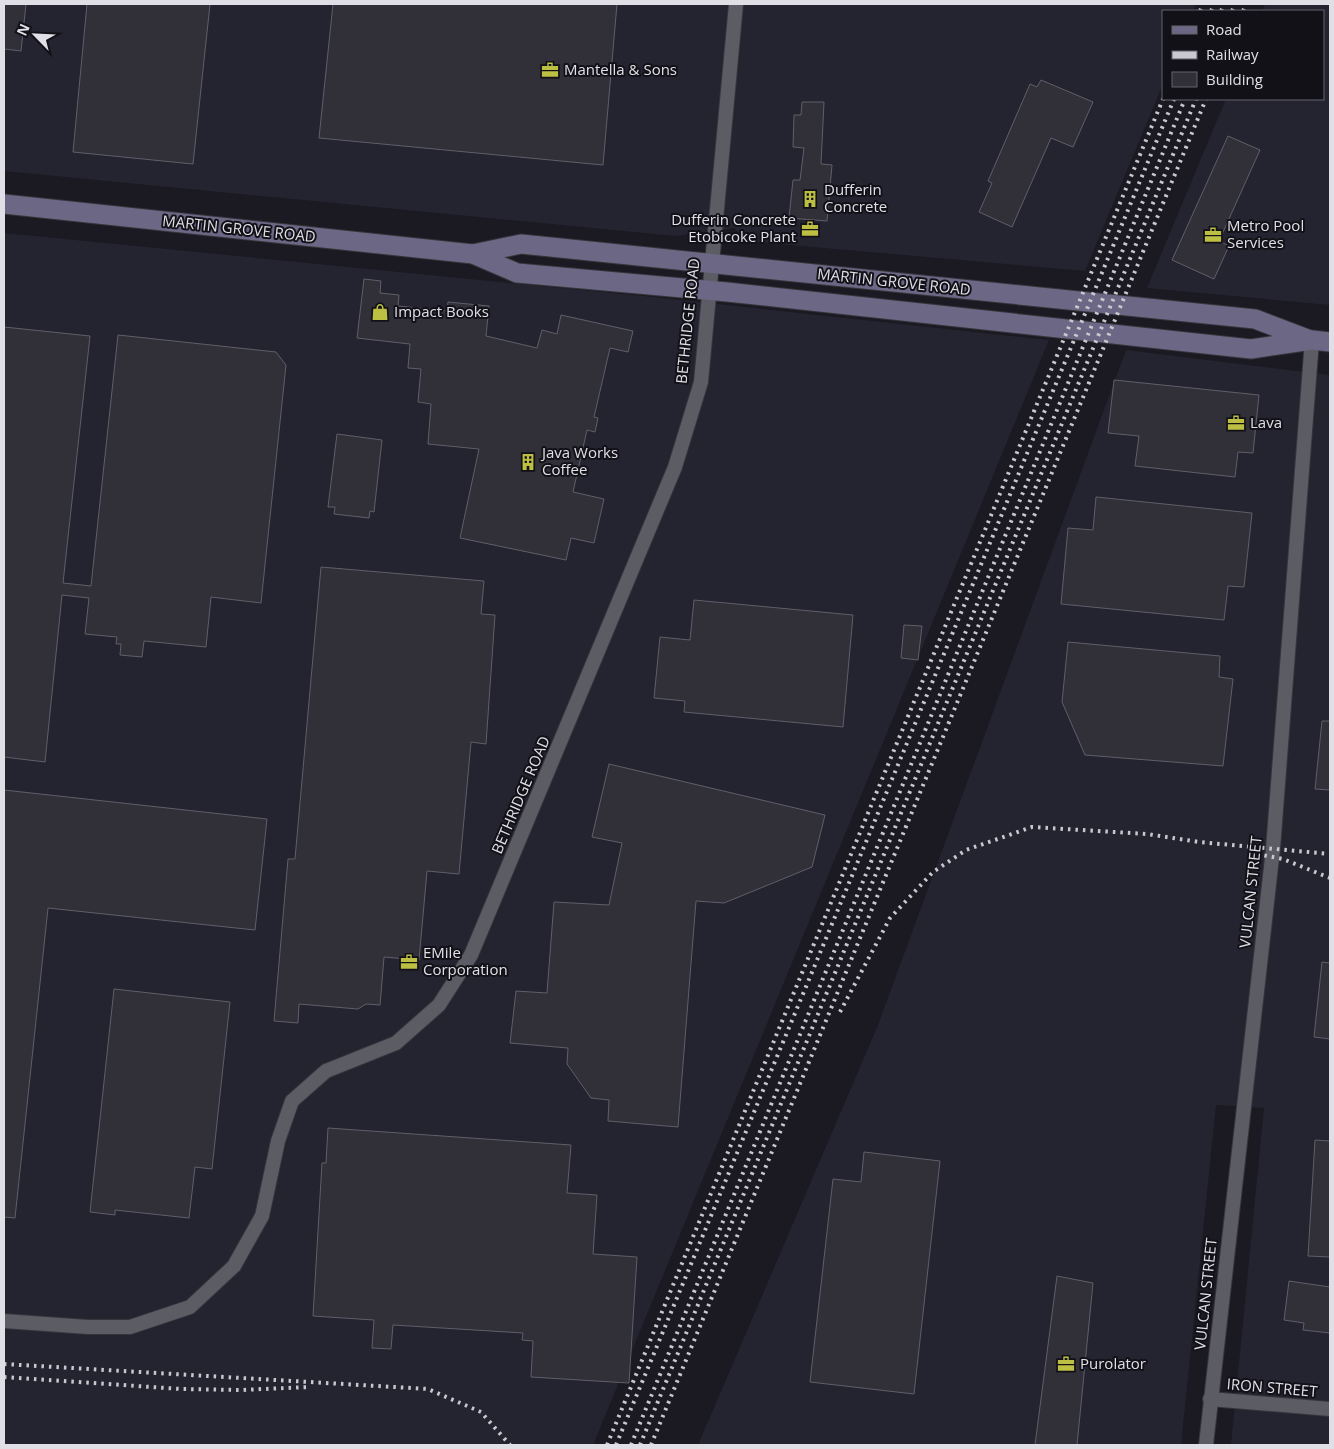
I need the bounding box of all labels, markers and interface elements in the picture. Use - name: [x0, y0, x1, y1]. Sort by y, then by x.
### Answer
- north arrow: [10, 10, 60, 60]
- legend: [1162, 10, 1324, 100]
- text: Road: [1206, 19, 1242, 39]
- text: N: [12, 20, 34, 39]
- text: Railway: [1206, 44, 1259, 64]
- place label: Mantella & Sons: [564, 59, 677, 79]
- office icon: Mantella & Sons: [540, 60, 560, 80]
- text: Building: [1206, 69, 1263, 89]
- place label: Dufferin Concrete: [824, 179, 887, 216]
- building icon: Dufferin Concrete: [800, 189, 820, 209]
- place label: Dufferin Concrete Etobicoke Plant: [671, 209, 796, 246]
- street label: MARTIN GROVE ROAD: [161, 210, 317, 246]
- place label: Metro Pool Services: [1227, 215, 1304, 252]
- office icon: Dufferin Concrete Etobicoke Plant: [800, 219, 820, 239]
- office icon: Metro Pool Services: [1203, 225, 1223, 245]
- street label: BETHRIDGE ROAD: [670, 257, 704, 385]
- street label: MARTIN GROVE ROAD: [816, 263, 972, 299]
- place label: Impact Books: [394, 301, 489, 321]
- shop icon: Impact Books: [370, 302, 390, 322]
- place label: Lava: [1250, 412, 1282, 432]
- office icon: Lava: [1226, 413, 1246, 433]
- place label: Java Works Coffee: [540, 442, 618, 479]
- building icon: Java Works Coffee: [518, 452, 538, 472]
- street label: BETHRIDGE ROAD: [486, 733, 554, 857]
- street label: VULCAN STREET: [1234, 834, 1266, 949]
- place label: EMile Corporation: [423, 942, 508, 979]
- office icon: EMile Corporation: [399, 952, 419, 972]
- street label: VULCAN STREET: [1189, 1236, 1221, 1351]
- place label: Purolator: [1080, 1353, 1146, 1373]
- office icon: Purolator: [1056, 1354, 1076, 1374]
- street label: IRON STREET: [1226, 1373, 1319, 1401]

